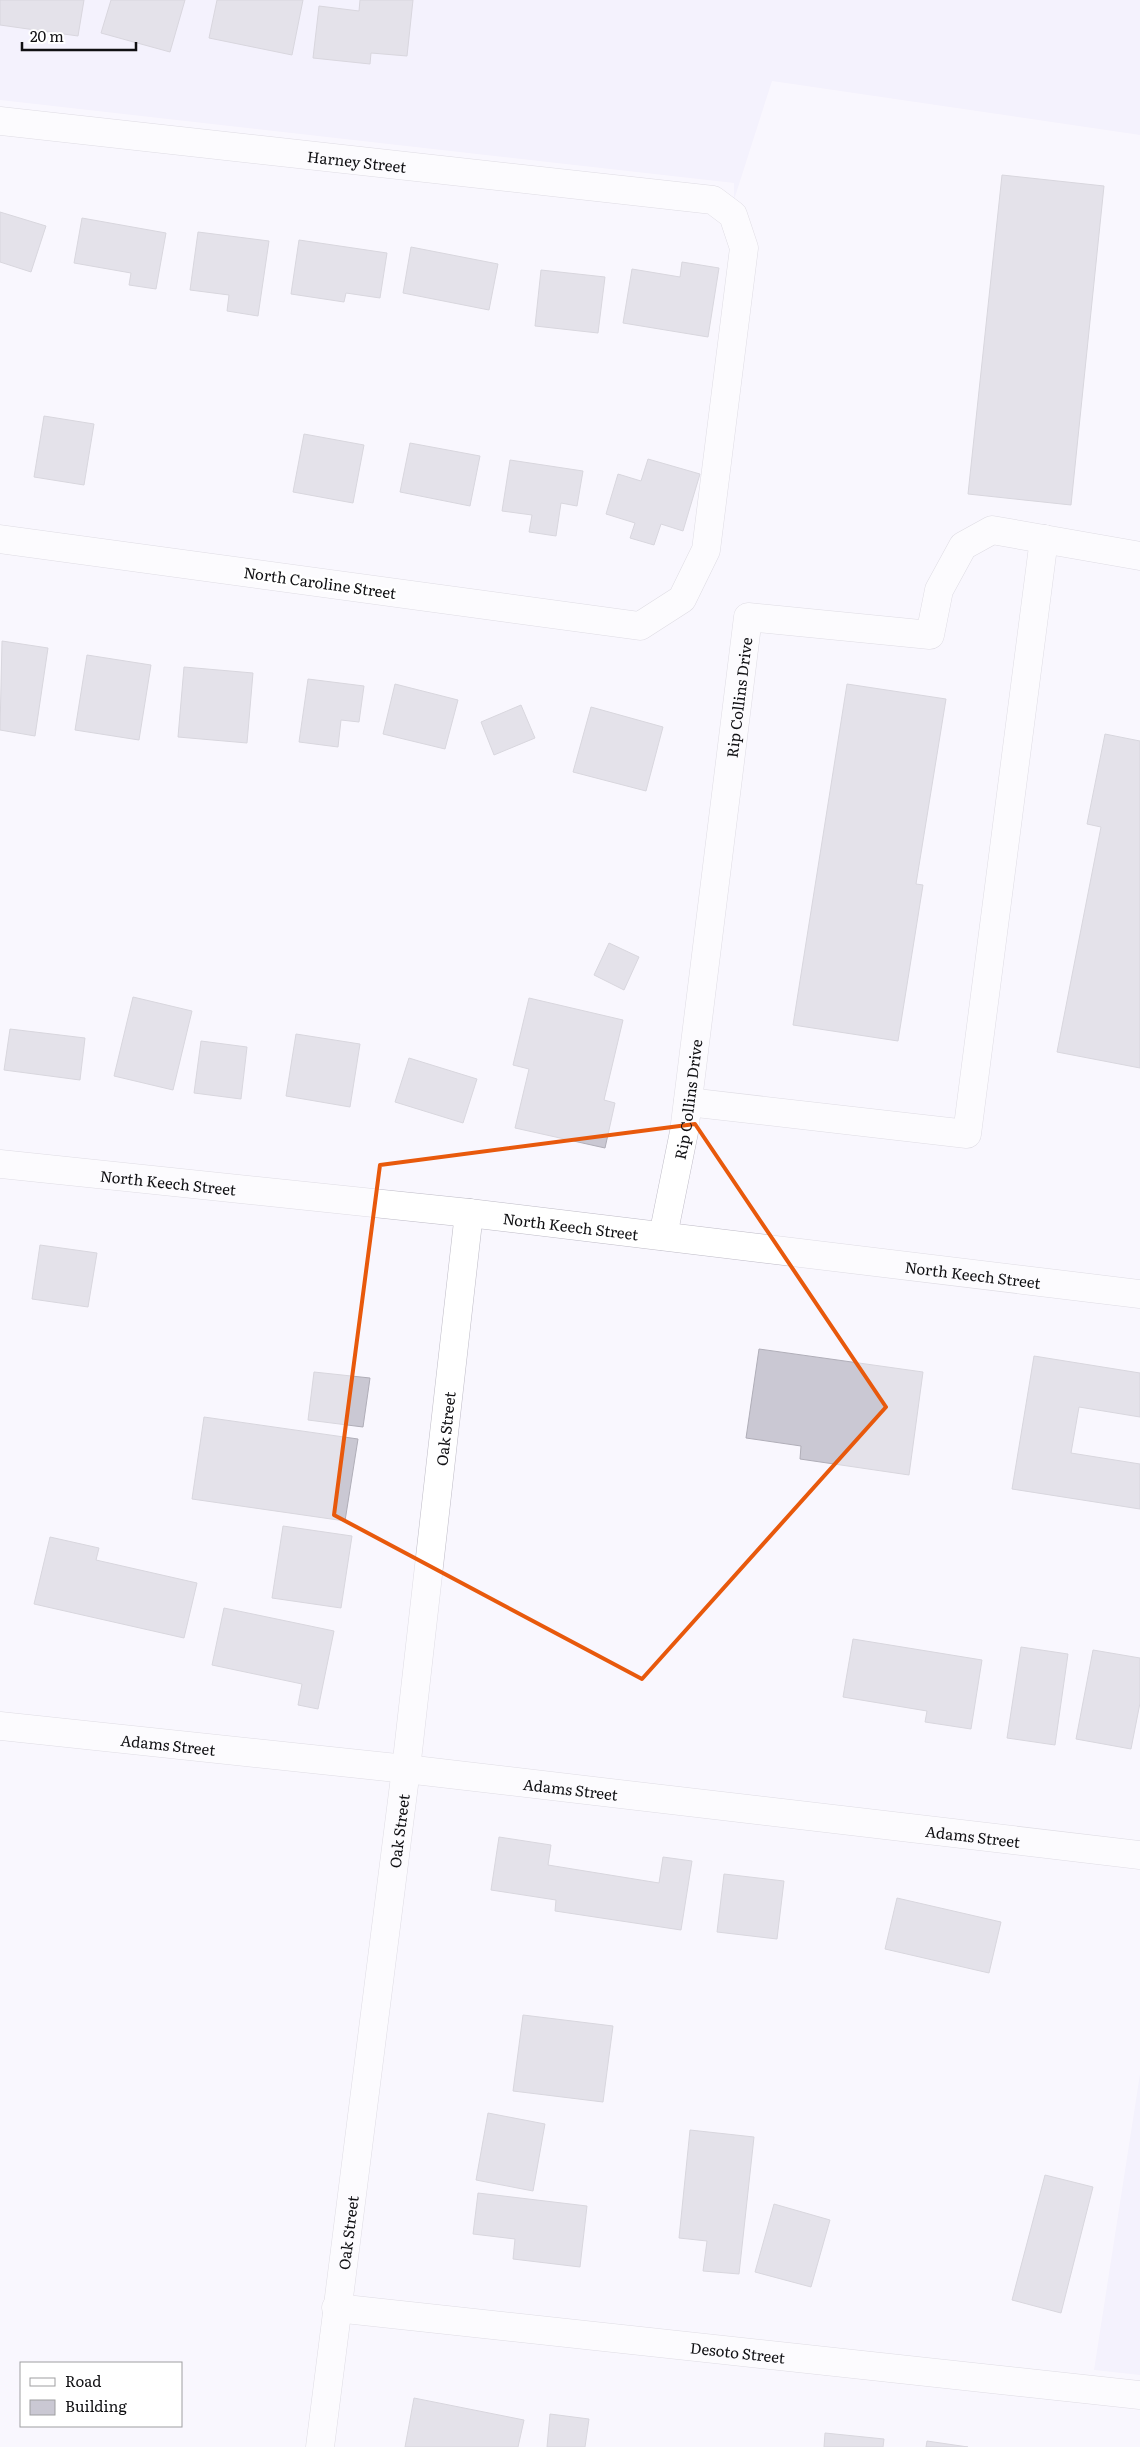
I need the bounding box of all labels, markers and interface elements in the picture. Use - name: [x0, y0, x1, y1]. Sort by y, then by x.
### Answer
- scale bar: [22, 20, 136, 52]
- text: 20 m: [30, 24, 64, 47]
- street label: Harney Street: [306, 144, 408, 177]
- street label: North Caroline Street: [242, 560, 398, 604]
- street label: Rip Collins Drive: [719, 636, 757, 759]
- street label: Rip Collins Drive: [667, 1038, 707, 1161]
- street label: North Keech Street: [99, 1163, 237, 1200]
- street label: North Keech Street: [502, 1206, 640, 1245]
- street label: North Keech Street: [904, 1254, 1042, 1293]
- street label: Oak Street: [429, 1390, 460, 1467]
- street label: Adams Street: [119, 1727, 217, 1760]
- street label: Adams Street: [522, 1771, 619, 1805]
- street label: Oak Street: [382, 1792, 414, 1869]
- street label: Adams Street: [924, 1818, 1021, 1852]
- street label: Oak Street: [331, 2194, 363, 2271]
- street label: Desoto Street: [689, 2335, 786, 2368]
- legend: [20, 2362, 182, 2427]
- text: Road: [65, 2369, 101, 2392]
- text: Building: [65, 2394, 127, 2417]

